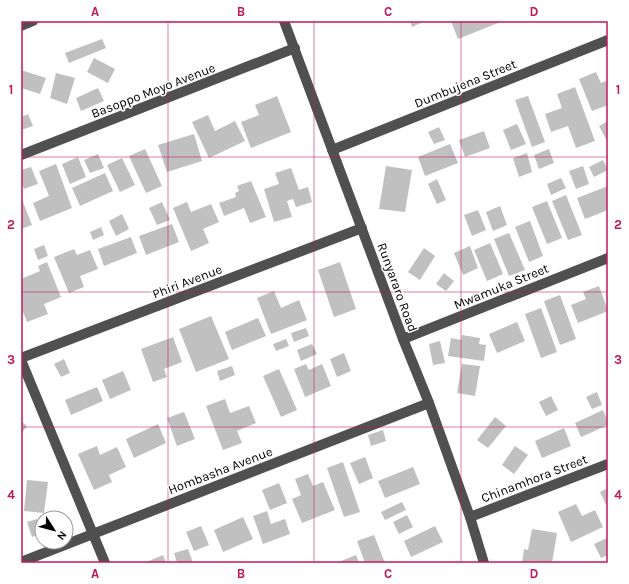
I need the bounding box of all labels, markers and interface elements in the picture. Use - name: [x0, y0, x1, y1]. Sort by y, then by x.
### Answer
- text: A: [91, 4, 99, 19]
- text: B: [237, 4, 245, 19]
- text: C: [384, 4, 392, 19]
- text: D: [530, 4, 539, 19]
- street label: Dumbujena Street: [412, 56, 518, 111]
- street label: Basoppo Moyo Avenue: [89, 60, 218, 121]
- text: 1: [9, 82, 13, 97]
- text: 1: [616, 82, 620, 97]
- text: 2: [7, 217, 15, 232]
- text: 2: [614, 217, 622, 232]
- street label: Runyararo Road: [374, 241, 421, 334]
- street label: Phiri Avenue: [150, 261, 224, 302]
- street label: Mwamuka Street: [452, 261, 551, 312]
- text: 3: [7, 352, 15, 367]
- text: 3: [614, 352, 622, 367]
- street label: Hombasha Avenue: [166, 444, 275, 497]
- street label: Chinamhora Street: [479, 451, 589, 506]
- text: 4: [7, 487, 15, 502]
- text: 4: [614, 487, 622, 502]
- north arrow: [34, 510, 74, 550]
- text: N: [54, 529, 69, 543]
- text: A: [91, 566, 99, 581]
- text: B: [237, 566, 245, 581]
- text: C: [384, 566, 392, 581]
- text: D: [530, 566, 539, 581]

